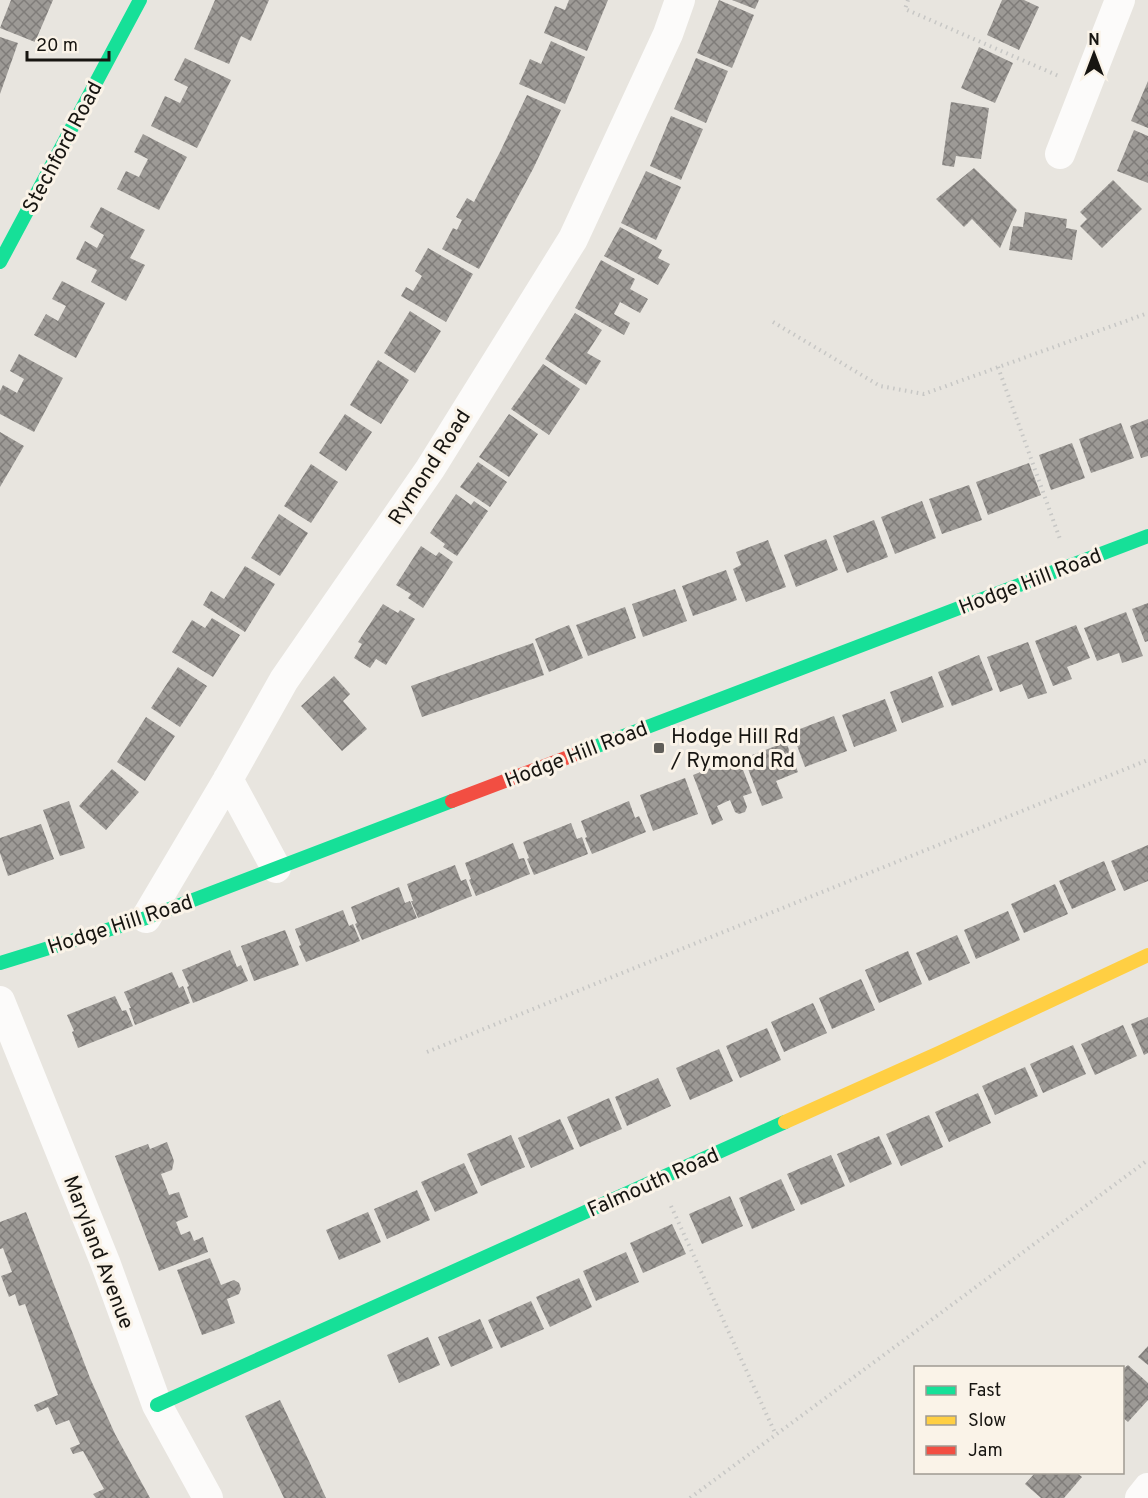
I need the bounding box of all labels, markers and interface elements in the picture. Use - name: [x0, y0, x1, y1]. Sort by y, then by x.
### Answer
- scale bar: [27, 24, 110, 62]
- north arrow: [1064, 24, 1124, 84]
- text: N: [1088, 31, 1100, 51]
- text: 20 m: [36, 35, 78, 58]
- street label: Stechford Road: [17, 77, 109, 218]
- street label: Rymond Road: [383, 405, 478, 531]
- street label: Hodge Hill Road: [955, 543, 1106, 622]
- street label: Hodge Hill Road: [501, 716, 652, 795]
- place label: Hodge Hill Rd / Rymond Rd: [670, 724, 799, 775]
- marker: Hodge Hill Rd / Rymond Rd: [652, 741, 666, 755]
- street label: Hodge Hill Road: [44, 889, 197, 962]
- street label: Falmouth Road: [584, 1142, 724, 1224]
- street label: Maryland Avenue: [56, 1172, 139, 1333]
- legend: [914, 1366, 1124, 1474]
- text: Fast: [968, 1380, 1001, 1403]
- text: Slow: [968, 1410, 1006, 1433]
- text: Jam: [968, 1440, 1003, 1463]

